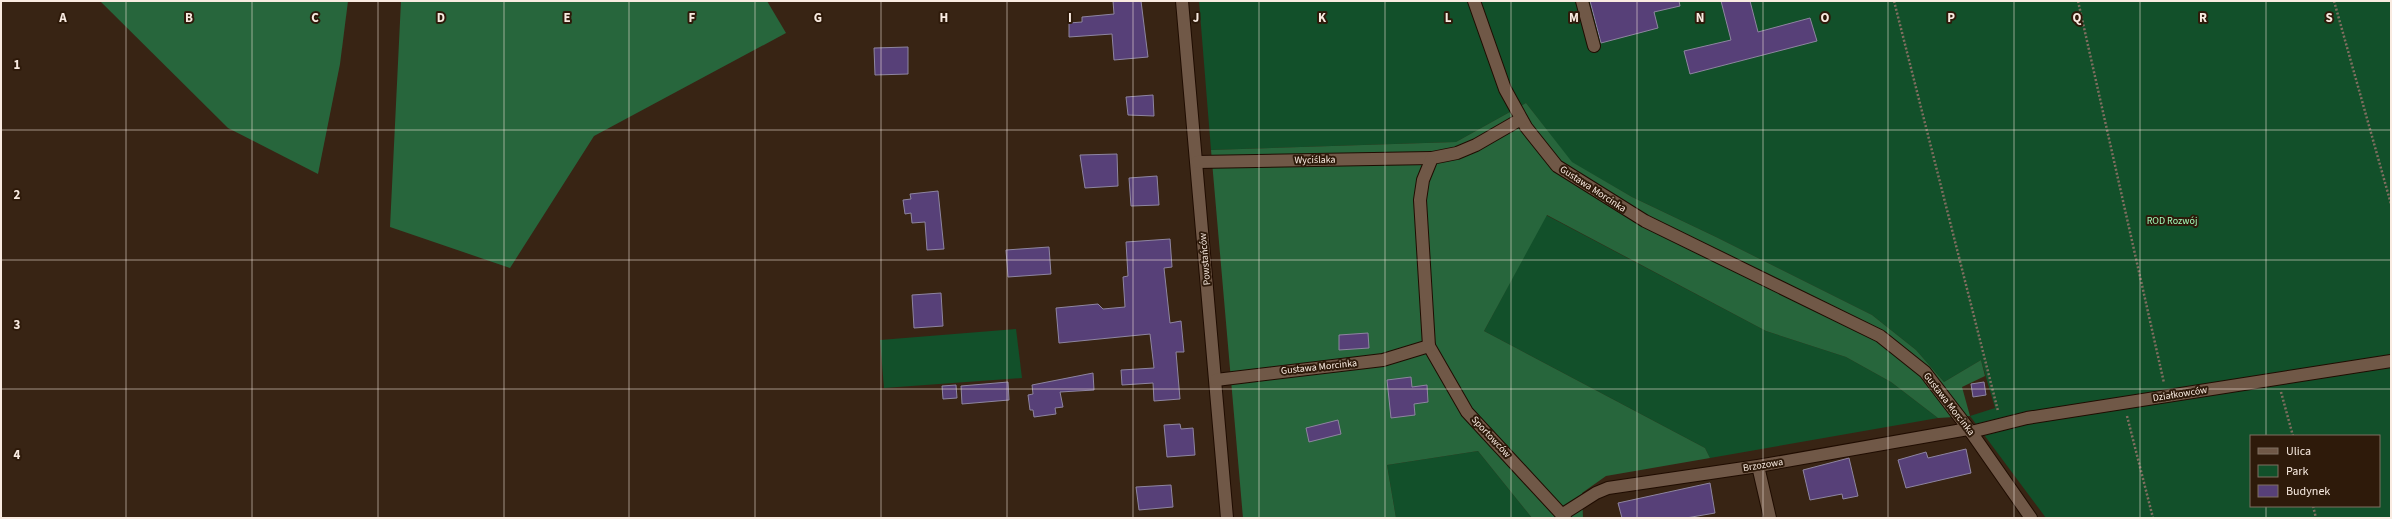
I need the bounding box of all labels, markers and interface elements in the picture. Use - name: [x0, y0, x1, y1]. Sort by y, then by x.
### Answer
- text: A: [58, 9, 67, 27]
- text: B: [185, 9, 193, 27]
- text: C: [311, 9, 319, 27]
- text: D: [437, 9, 445, 27]
- text: E: [563, 9, 571, 27]
- text: F: [689, 9, 696, 27]
- text: G: [814, 9, 822, 27]
- text: H: [940, 9, 948, 27]
- text: I: [1068, 9, 1072, 27]
- text: J: [1193, 9, 1199, 27]
- text: K: [1318, 9, 1327, 27]
- text: L: [1445, 9, 1452, 27]
- text: M: [1569, 9, 1579, 27]
- text: N: [1696, 9, 1704, 27]
- text: O: [1821, 9, 1830, 27]
- text: P: [1947, 9, 1955, 27]
- text: Q: [2073, 9, 2082, 27]
- text: R: [2199, 9, 2207, 27]
- text: S: [2325, 9, 2333, 27]
- text: 1: [14, 56, 21, 74]
- street label: Wyciślaka: [1294, 153, 1336, 167]
- street label: Gustawa Morcinka: [1557, 162, 1629, 216]
- text: 2: [14, 186, 21, 204]
- park label: ROD Rozwój: [2147, 214, 2197, 228]
- street label: Powstańców: [1196, 232, 1214, 286]
- text: 3: [14, 316, 21, 334]
- street label: Gustawa Morcinka: [1280, 356, 1358, 378]
- street label: Gustawa Morcinka: [1920, 370, 1978, 438]
- street label: Działkowców: [2152, 383, 2208, 405]
- street label: Sportowców: [1468, 413, 1514, 461]
- legend: [2250, 435, 2380, 507]
- text: Ulica: [2286, 443, 2311, 460]
- text: 4: [14, 446, 21, 464]
- street label: Brzozowa: [1742, 455, 1784, 475]
- text: Park: [2286, 463, 2308, 480]
- text: Budynek: [2286, 483, 2330, 500]

